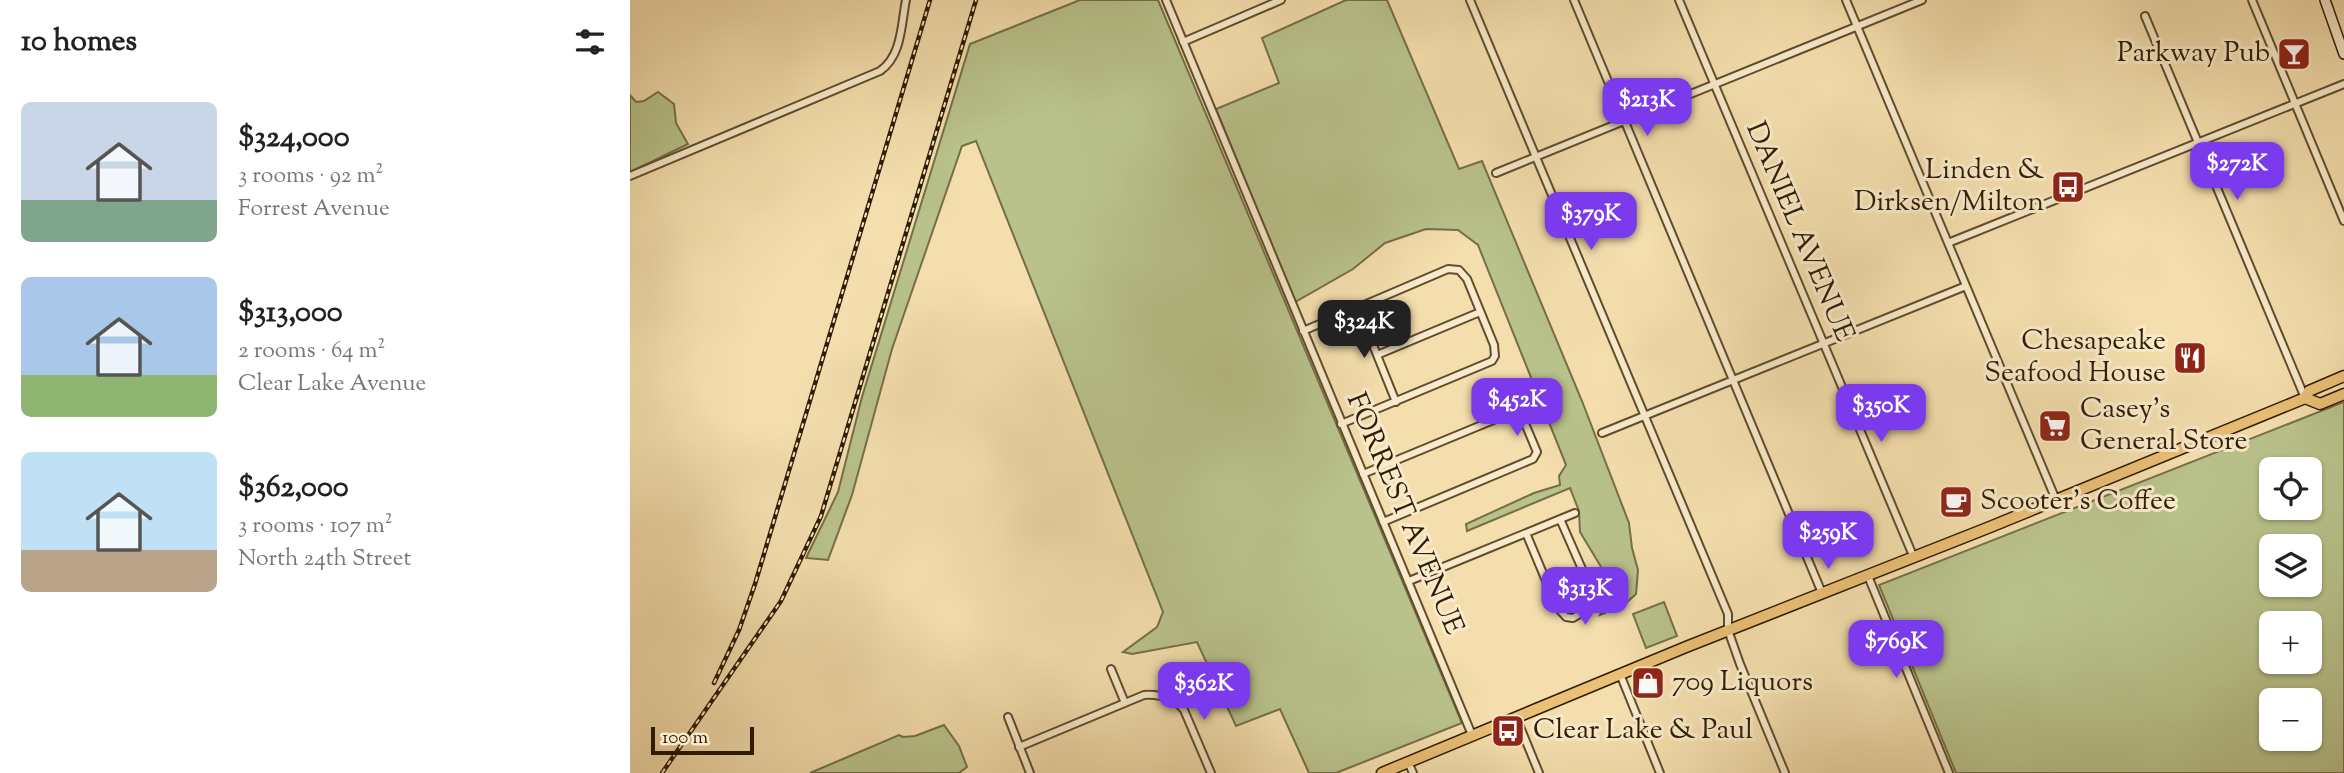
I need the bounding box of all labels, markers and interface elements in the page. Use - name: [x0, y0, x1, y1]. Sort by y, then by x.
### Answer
- text: 10 homes: [21, 21, 137, 64]
- icon: filters: [571, 23, 609, 61]
- place label: Parkway Pub: [2117, 34, 2270, 74]
- bar icon: Parkway Pub: [2275, 35, 2313, 73]
- pin: $213K: [1598, 78, 1696, 138]
- text: $213K: [1619, 84, 1675, 117]
- street label: DANIEL AVENUE: [1735, 116, 1863, 348]
- text: $324,000: [238, 117, 350, 160]
- icon: home: [77, 130, 161, 214]
- pin: $272K: [2188, 142, 2286, 202]
- text: $272K: [2206, 148, 2268, 181]
- place label: Linden & Dirksen/Milton: [1854, 151, 2044, 223]
- text: 3 rooms · 92 m²: [238, 160, 383, 193]
- bus stop icon: Linden & Dirksen/Milton: [2049, 168, 2087, 206]
- pin: $379K: [1542, 192, 1640, 252]
- text: Forrest Avenue: [238, 193, 390, 226]
- text: $379K: [1561, 198, 1621, 231]
- text: $313,000: [238, 292, 343, 335]
- pin: $324K: [1315, 300, 1413, 360]
- icon: home: [77, 305, 161, 389]
- text: $324K: [1334, 306, 1394, 339]
- place label: Chesapeake Seafood House: [1984, 322, 2166, 394]
- text: 2 rooms · 64 m²: [238, 335, 385, 368]
- restaurant icon: Chesapeake Seafood House: [2171, 339, 2209, 377]
- text: Clear Lake Avenue: [238, 368, 426, 401]
- pin: $452K: [1468, 378, 1566, 438]
- text: $452K: [1487, 384, 1547, 417]
- pin: $350K: [1832, 384, 1930, 444]
- street label: FORREST AVENUE: [1335, 387, 1473, 641]
- text: $350K: [1852, 390, 1910, 423]
- place label: Casey's General Store: [2080, 390, 2248, 462]
- supermarket icon: Casey's General Store: [2036, 407, 2074, 445]
- map controls: [2259, 457, 2322, 751]
- button: locate: [2259, 457, 2322, 520]
- text: $362,000: [238, 467, 349, 510]
- icon: home: [77, 480, 161, 564]
- place label: Scooter's Coffee: [1980, 482, 2176, 522]
- cafe icon: Scooter's Coffee: [1937, 483, 1975, 521]
- text: 3 rooms · 107 m²: [238, 510, 393, 543]
- pin: $259K: [1779, 512, 1877, 571]
- text: $259K: [1799, 517, 1857, 550]
- button: layers: [2259, 534, 2322, 597]
- text: North 24th Street: [238, 543, 411, 576]
- pin: $313K: [1536, 568, 1634, 627]
- text: $313K: [1557, 573, 1613, 606]
- button: +: [2259, 611, 2322, 674]
- pin: $769K: [1847, 620, 1945, 680]
- text: $769K: [1864, 626, 1928, 659]
- pin: $362K: [1155, 662, 1253, 722]
- place label: 709 Liquors: [1672, 663, 1813, 703]
- shop icon: 709 Liquors: [1629, 664, 1667, 702]
- text: $362K: [1174, 668, 1234, 701]
- button: −: [2259, 688, 2322, 751]
- place label: Clear Lake & Paul: [1533, 711, 1753, 751]
- bus stop icon: Clear Lake & Paul: [1489, 712, 1527, 750]
- scale bar: [651, 724, 754, 756]
- text: 100 m: [662, 725, 708, 752]

